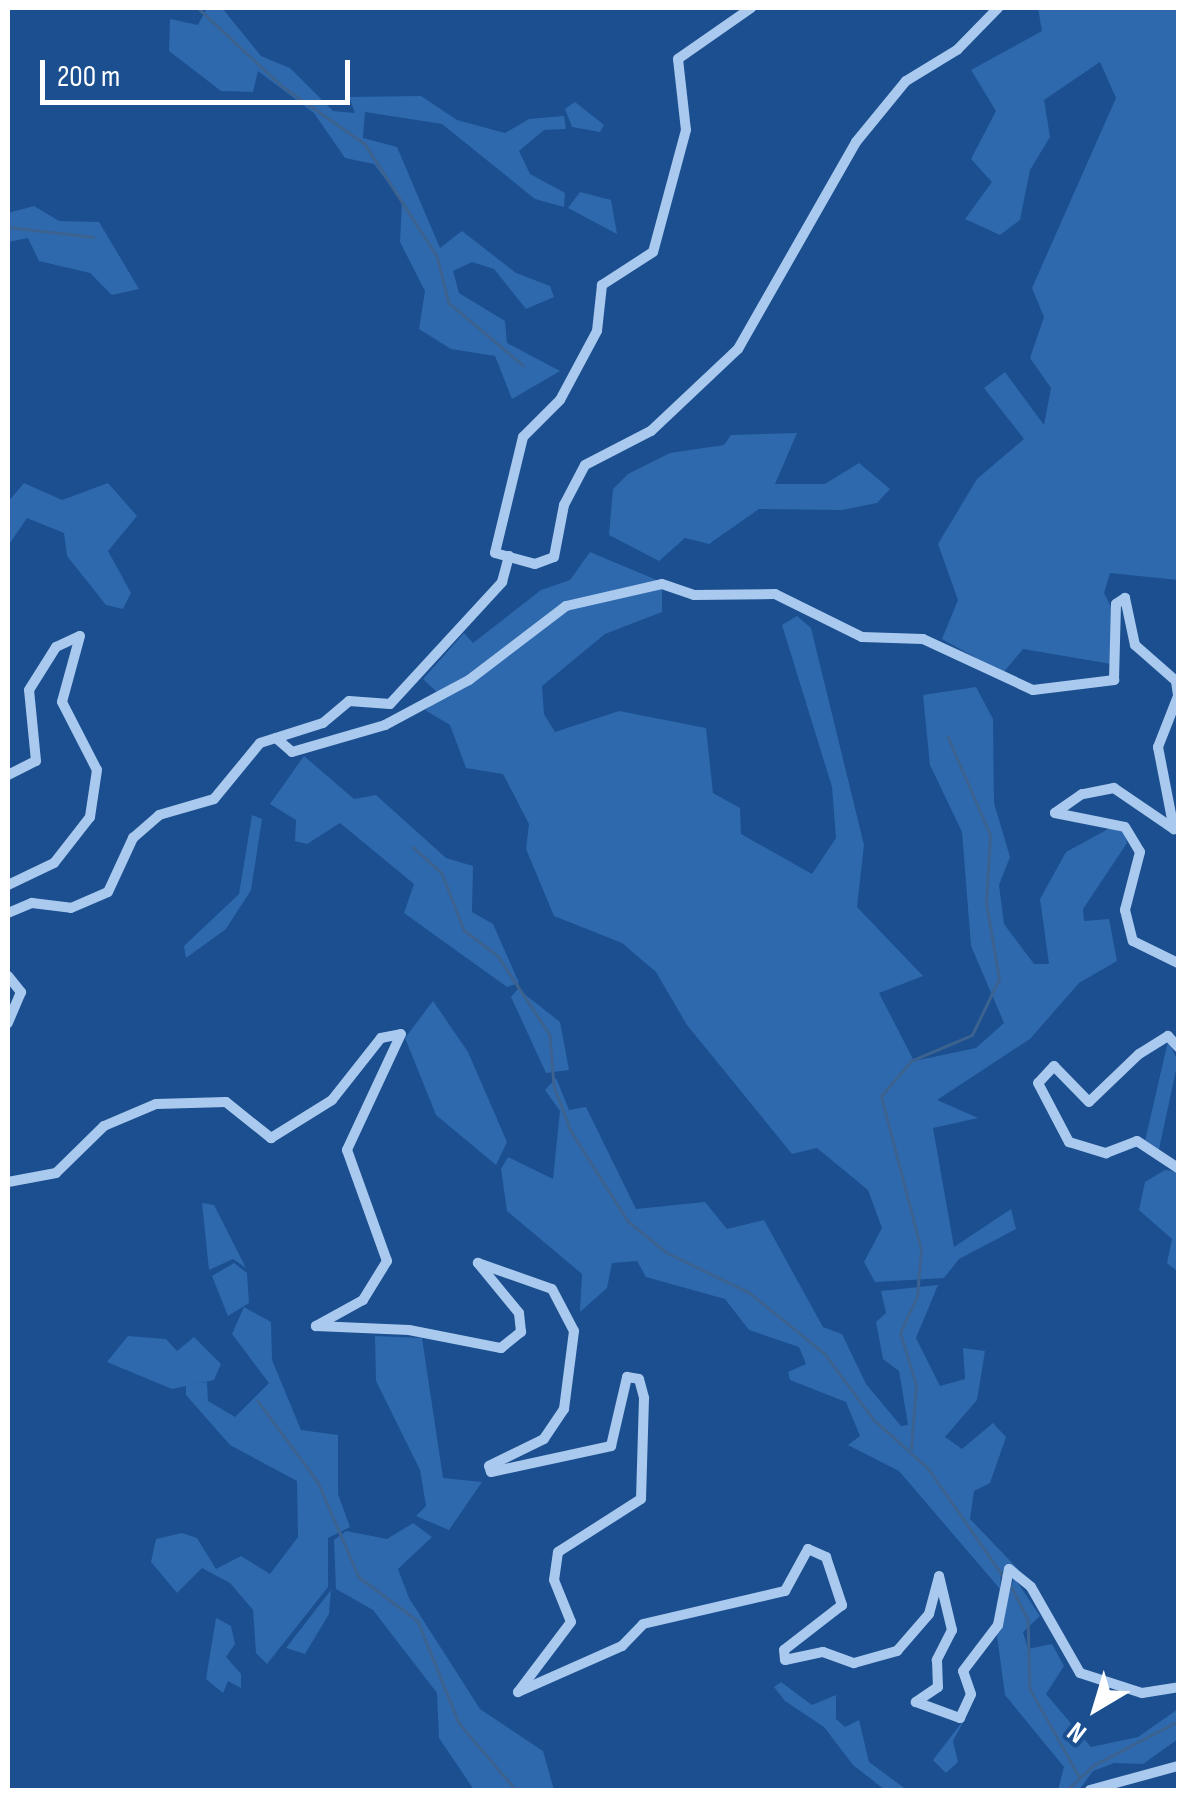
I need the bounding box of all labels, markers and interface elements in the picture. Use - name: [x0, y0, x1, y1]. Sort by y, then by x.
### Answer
- scale bar: [45, 40, 355, 102]
- text: 200 m: [57, 59, 120, 95]
- north arrow: [1046, 1658, 1146, 1758]
- text: N: [1061, 1714, 1093, 1750]

